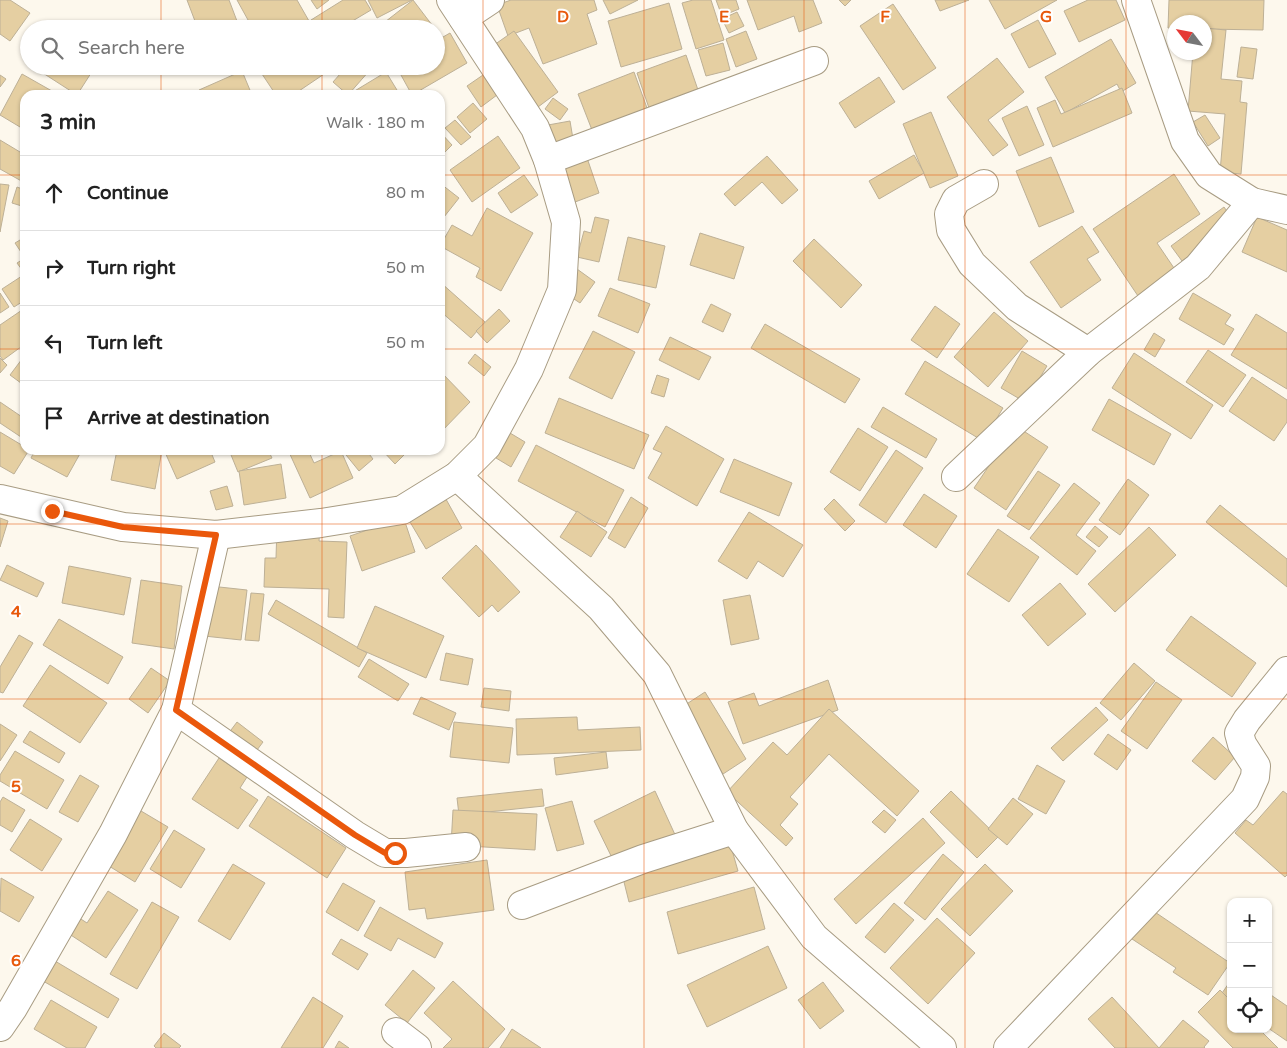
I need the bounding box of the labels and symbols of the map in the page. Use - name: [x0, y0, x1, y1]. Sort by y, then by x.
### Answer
- text: D: [557, 7, 569, 27]
- text: E: [719, 7, 729, 27]
- text: F: [880, 7, 890, 27]
- text: G: [1040, 7, 1052, 27]
- north arrow: [1167, 15, 1212, 60]
- route end: [41, 500, 64, 523]
- text: 4: [11, 602, 21, 622]
- text: 5: [11, 777, 21, 797]
- route start: [384, 842, 407, 865]
- text: 6: [11, 951, 21, 971]

